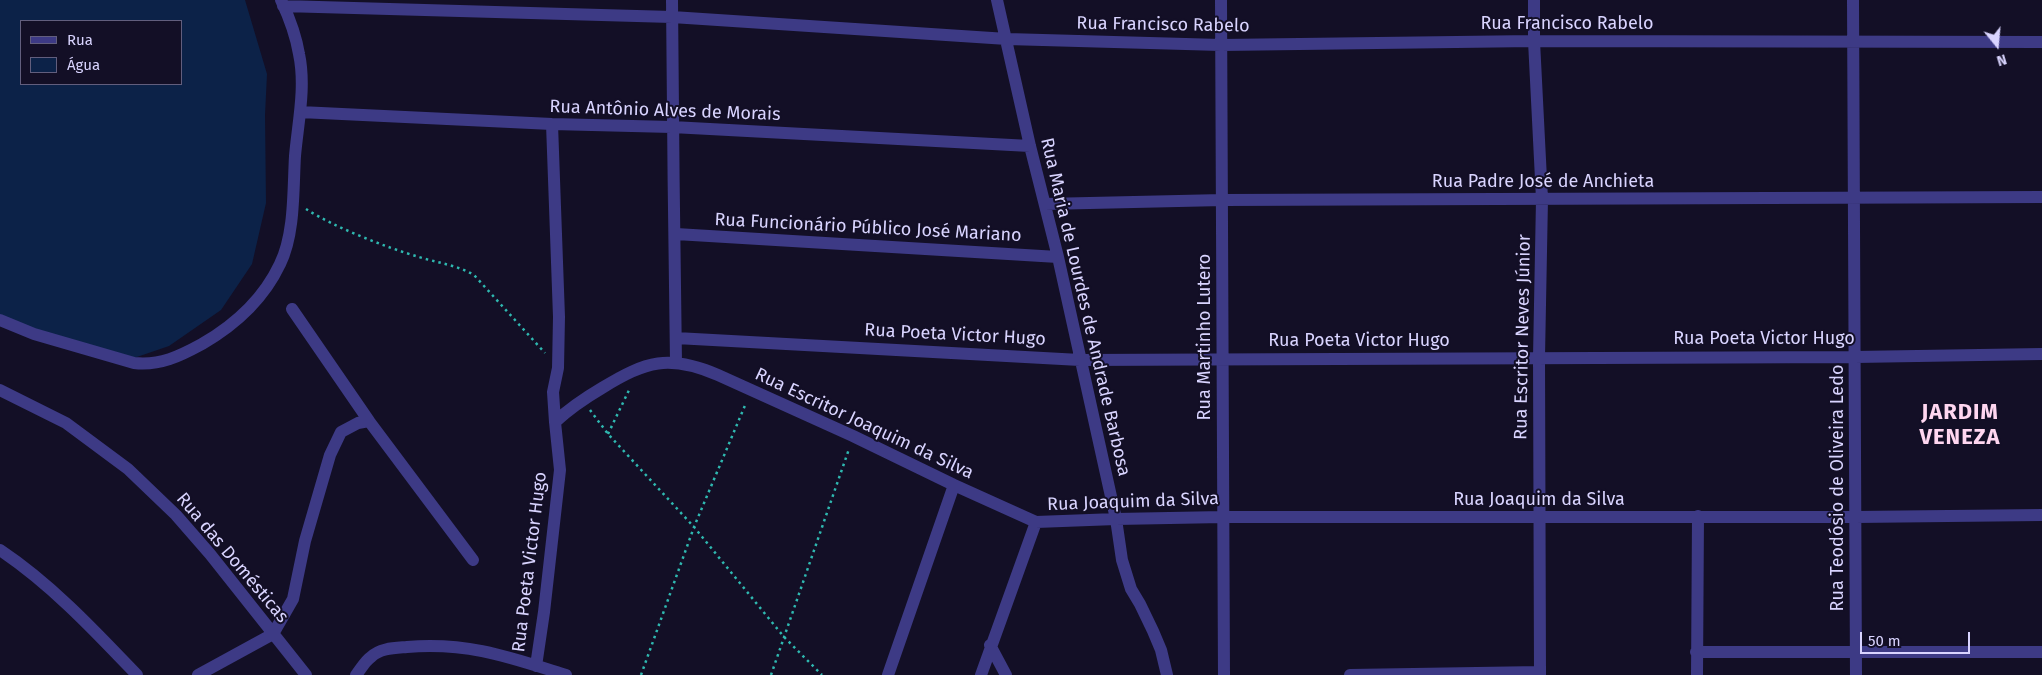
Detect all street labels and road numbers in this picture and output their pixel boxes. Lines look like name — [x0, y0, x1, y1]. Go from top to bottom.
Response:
street label: Rua Francisco Rabelo — [1076, 13, 1250, 37]
street label: Rua Francisco Rabelo — [1480, 13, 1654, 35]
street label: Rua Antônio Alves de Morais — [549, 96, 781, 126]
street label: Rua Maria de Lourdes de Andrade Barbosa — [1035, 136, 1135, 478]
street label: Rua Padre José de Anchieta — [1432, 171, 1654, 193]
street label: Rua Funcionário Público José Mariano — [714, 209, 1022, 247]
street label: Rua Escritor Neves Júnior — [1510, 234, 1536, 440]
street label: Rua Martinho Lutero — [1194, 254, 1216, 420]
street label: Rua Poeta Victor Hugo — [864, 319, 1046, 351]
street label: Rua Poeta Victor Hugo — [1673, 328, 1855, 350]
street label: Rua Poeta Victor Hugo — [1268, 330, 1450, 352]
street label: Rua Escritor Joaquim da Silva — [751, 364, 977, 484]
street label: Rua Teodósio de Oliveira Ledo — [1827, 365, 1849, 611]
street label: Rua Poeta Victor Hugo — [508, 471, 552, 653]
street label: Rua Joaquim da Silva — [1047, 488, 1219, 516]
street label: Rua das Domésticas — [171, 489, 293, 627]
street label: Rua Joaquim da Silva — [1453, 489, 1625, 511]

